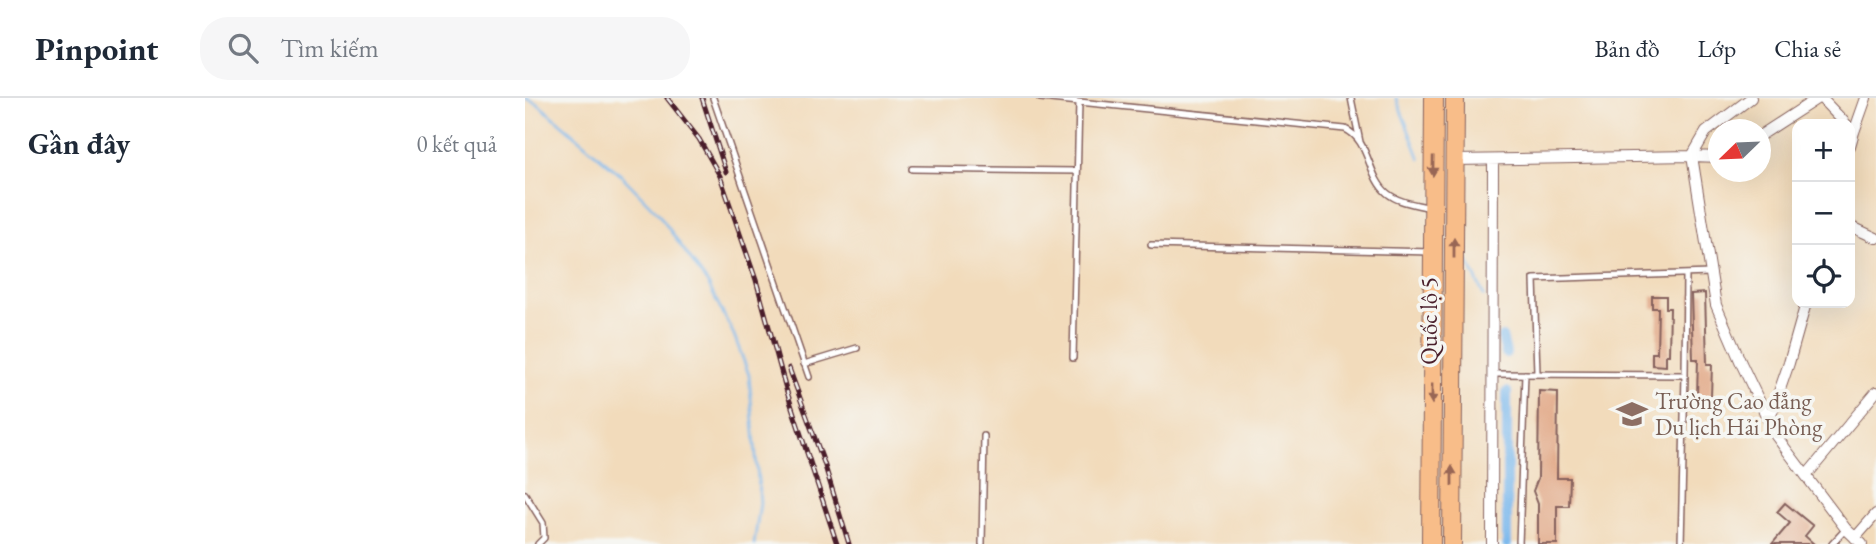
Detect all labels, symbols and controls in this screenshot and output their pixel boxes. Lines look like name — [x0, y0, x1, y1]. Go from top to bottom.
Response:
search box — [200, 17, 690, 80]
text: Pinpoint — [35, 27, 158, 70]
icon: search — [224, 29, 262, 67]
text: Tìm kiếm — [280, 31, 379, 65]
text: Bản đồ — [1594, 33, 1660, 64]
text: Lớp — [1698, 33, 1736, 64]
text: Chia sẻ — [1774, 33, 1841, 64]
north arrow — [1708, 119, 1771, 182]
map controls — [1792, 119, 1855, 308]
button: + — [1792, 119, 1855, 182]
text: Gần đây — [28, 124, 130, 163]
text: 0 kết quả — [416, 129, 497, 159]
one-way arrow — [1427, 155, 1439, 177]
button: − — [1792, 182, 1855, 245]
one-way arrow — [1448, 237, 1460, 259]
button: locate — [1792, 245, 1855, 308]
street label: Quốc lộ 5 — [1414, 277, 1444, 365]
one-way arrow — [1426, 383, 1438, 405]
place label: Trường Cao đẳng Du lịch Hải Phòng — [1655, 386, 1823, 442]
school or university icon: Trường Cao đẳng Du lịch Hải Phòng — [1615, 397, 1649, 431]
one-way arrow — [1447, 465, 1458, 487]

